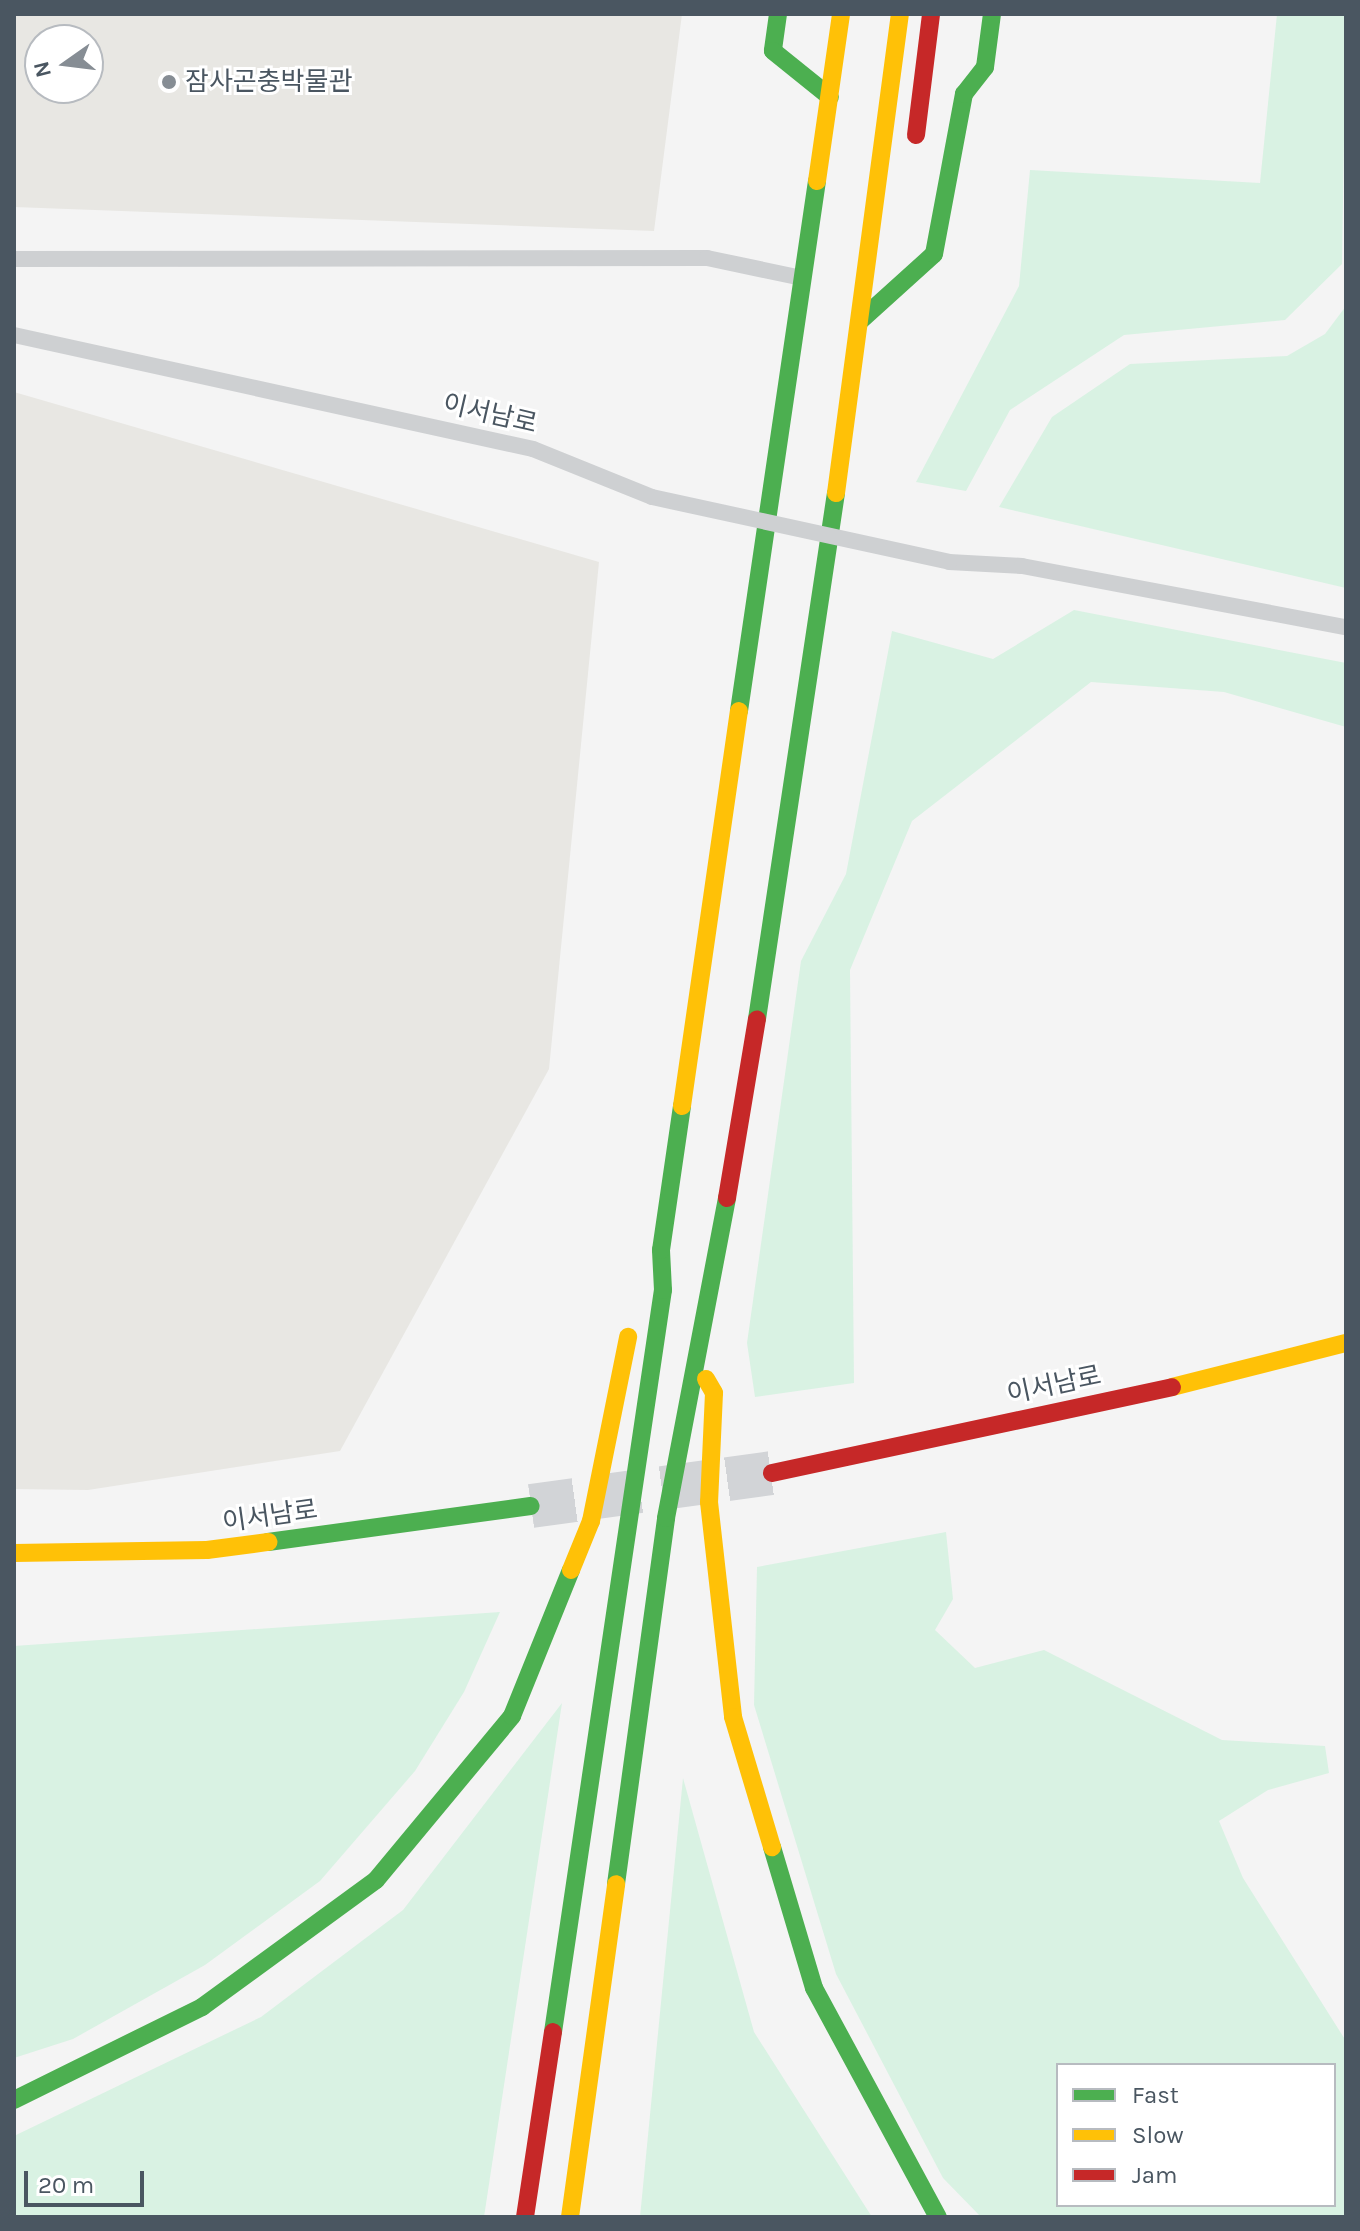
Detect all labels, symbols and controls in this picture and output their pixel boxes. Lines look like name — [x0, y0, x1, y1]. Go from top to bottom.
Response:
north arrow — [24, 24, 104, 104]
text: N — [28, 59, 57, 80]
place label: 잠사곤충박물관 — [185, 66, 352, 98]
marker: 잠사곤충박물관 — [160, 73, 178, 91]
street label: 이서남로 — [440, 388, 540, 440]
street label: 이서남로 — [1004, 1360, 1104, 1410]
street label: 이서남로 — [220, 1494, 320, 1538]
legend — [1056, 2063, 1336, 2207]
text: Fast — [1132, 2081, 1179, 2109]
text: Slow — [1132, 2121, 1184, 2149]
scale bar — [28, 2155, 148, 2205]
text: Jam — [1132, 2161, 1177, 2189]
text: 20 m — [38, 2171, 94, 2199]

